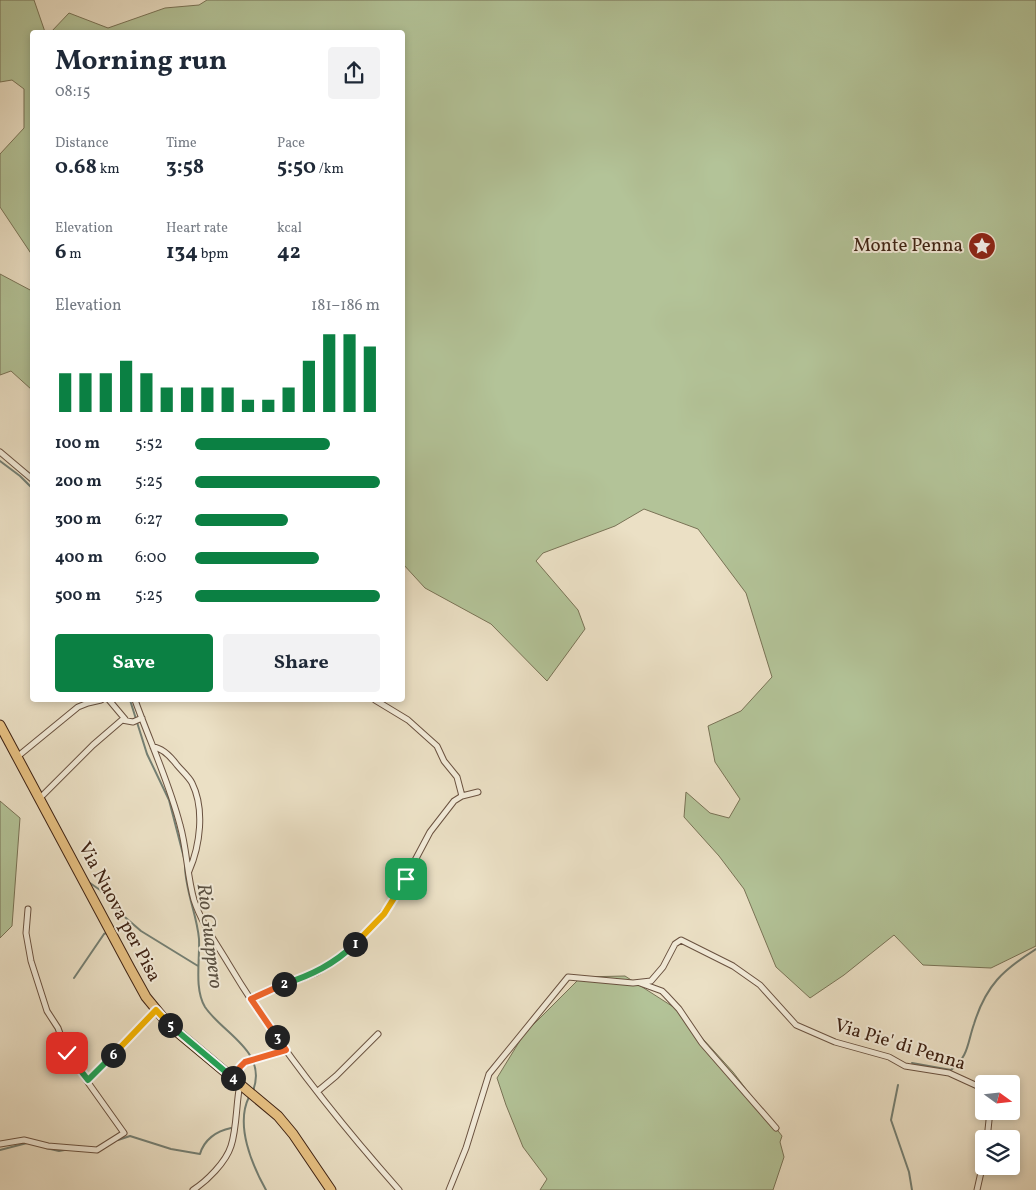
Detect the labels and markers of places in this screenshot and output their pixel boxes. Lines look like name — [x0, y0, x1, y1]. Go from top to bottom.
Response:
place icon: Monte Penna — [967, 231, 997, 261]
place label: Monte Penna — [853, 233, 963, 259]
pin — [385, 858, 427, 900]
pin: 1 — [342, 932, 368, 956]
pin: 2 — [272, 972, 296, 996]
pin: 5 — [158, 1012, 182, 1038]
pin: 3 — [264, 1024, 290, 1050]
pin — [46, 1032, 88, 1074]
pin: 6 — [100, 1042, 126, 1068]
pin: 4 — [220, 1066, 246, 1090]

